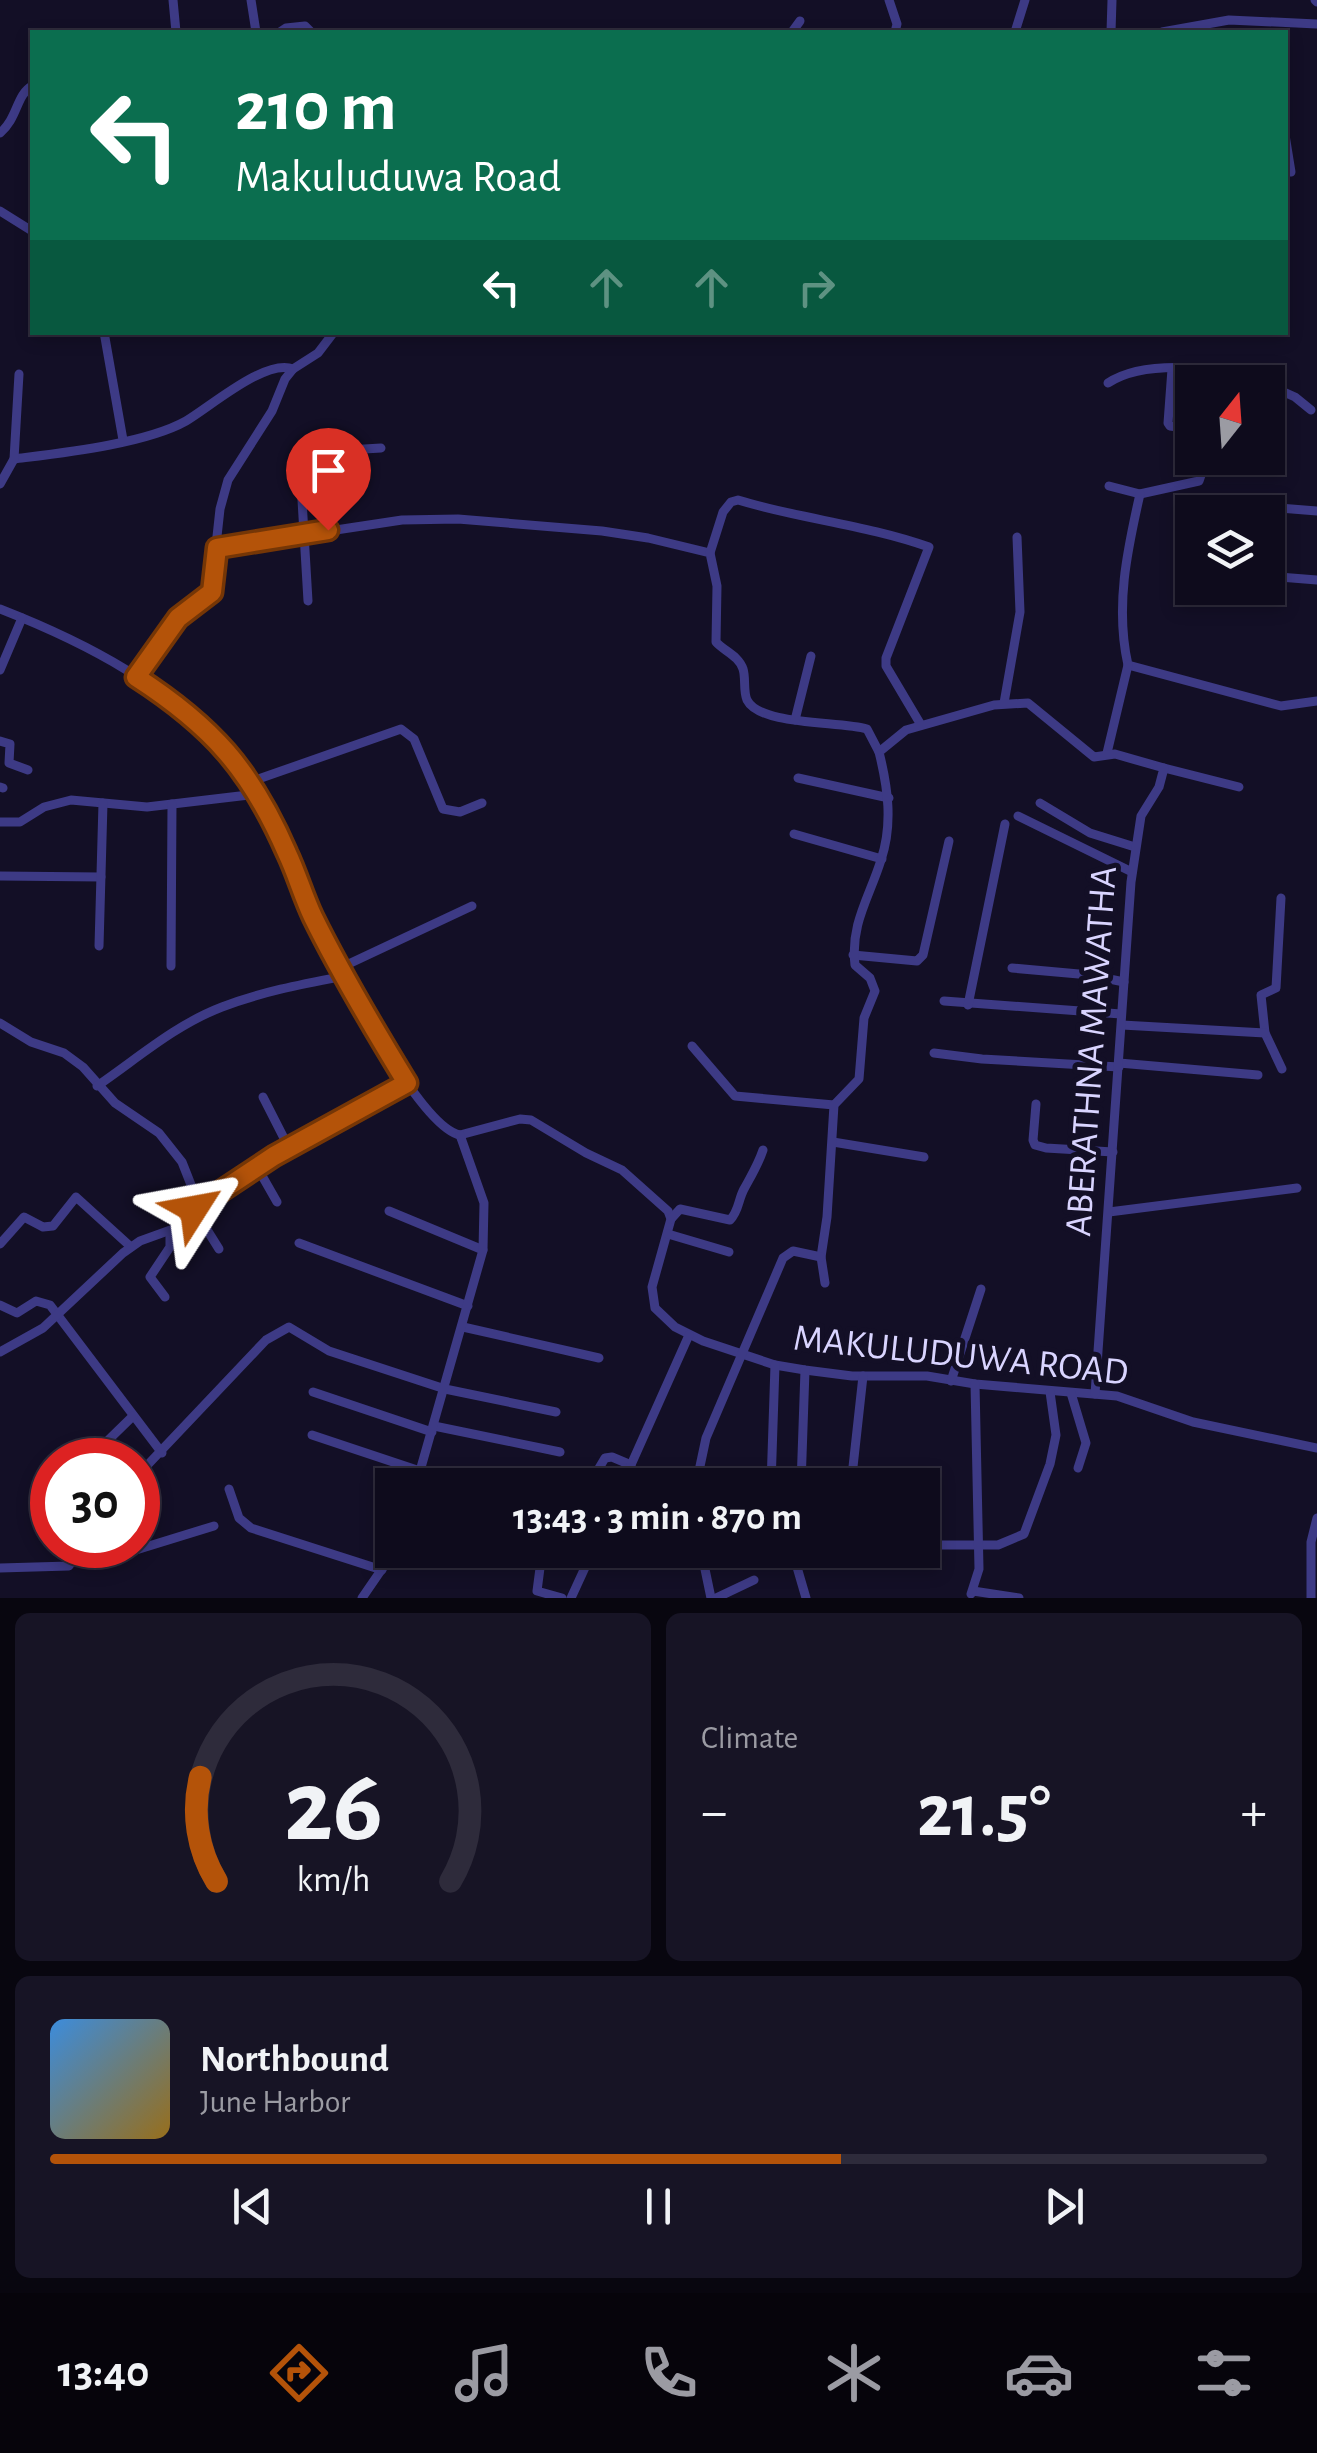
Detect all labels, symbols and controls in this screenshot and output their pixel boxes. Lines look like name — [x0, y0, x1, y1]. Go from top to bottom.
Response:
icon: left — [70, 70, 200, 200]
text: 210 m — [235, 73, 397, 143]
text: Makuluduwa Road — [235, 155, 561, 200]
icon: left — [474, 260, 529, 315]
icon: ahead — [579, 260, 634, 315]
icon: ahead — [684, 260, 739, 315]
icon: right — [789, 260, 844, 315]
north arrow — [1175, 365, 1285, 475]
map controls — [1175, 365, 1285, 605]
pin — [286, 428, 371, 531]
icon: arrive — [301, 443, 356, 498]
button: layers — [1175, 495, 1285, 605]
street label: ABERATHNA MAWATHA — [1060, 865, 1124, 1238]
position arrow — [142, 1157, 246, 1261]
street label: MAKULUDUWA ROAD — [791, 1319, 1130, 1392]
speed limit sign: 30 — [30, 1438, 160, 1568]
text: 13:43 · 3 min · 870 m — [513, 1499, 802, 1537]
text: Climate — [701, 1722, 798, 1754]
text: 26 — [283, 1756, 383, 1860]
text: 21.5° — [917, 1775, 1051, 1850]
text: − — [701, 1785, 727, 1840]
text: + — [1241, 1785, 1267, 1840]
text: km/h — [296, 1862, 370, 1898]
text: Northbound — [200, 2041, 389, 2079]
text: June Harbor — [200, 2086, 350, 2118]
icon: previous — [225, 2179, 280, 2234]
icon: pause — [631, 2179, 686, 2234]
icon: next — [1037, 2179, 1092, 2234]
icon: directions — [264, 2338, 334, 2408]
icon: music — [449, 2338, 519, 2408]
icon: phone — [634, 2338, 704, 2408]
icon: climate — [819, 2338, 889, 2408]
icon: car — [1004, 2338, 1074, 2408]
icon: filters — [1189, 2338, 1259, 2408]
text: 13:40 — [58, 2350, 149, 2395]

